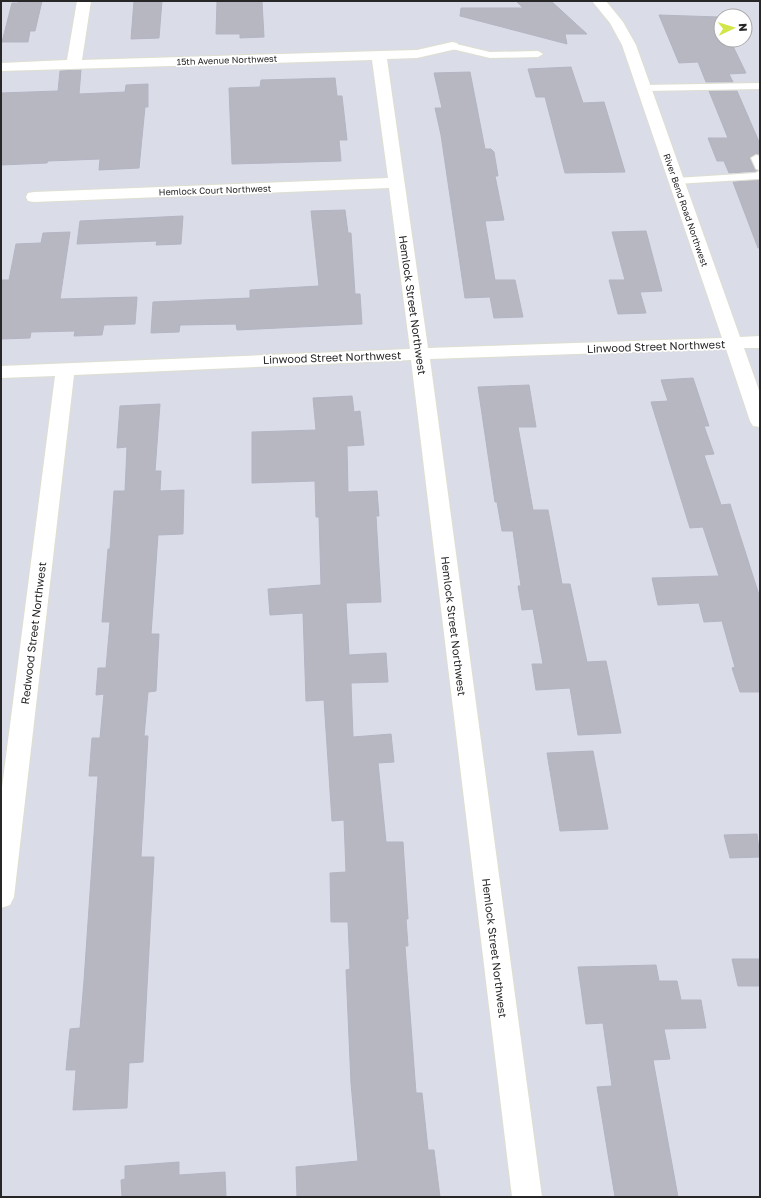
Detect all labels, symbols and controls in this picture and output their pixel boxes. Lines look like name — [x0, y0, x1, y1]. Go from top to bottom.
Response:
north arrow — [713, 8, 753, 48]
text: N — [737, 23, 750, 32]
street label: 15th Avenue Northwest — [176, 53, 278, 67]
street label: River Bend Road Northwest — [661, 152, 711, 268]
street label: Hemlock Court Northwest — [158, 183, 272, 197]
street label: Hemlock Street Northwest — [397, 234, 429, 376]
street label: Linwood Street Northwest — [586, 337, 726, 355]
street label: Linwood Street Northwest — [262, 348, 402, 366]
street label: Hemlock Street Northwest — [439, 555, 469, 697]
street label: Redwood Street Northwest — [18, 561, 48, 705]
street label: Hemlock Street Northwest — [480, 877, 510, 1019]

